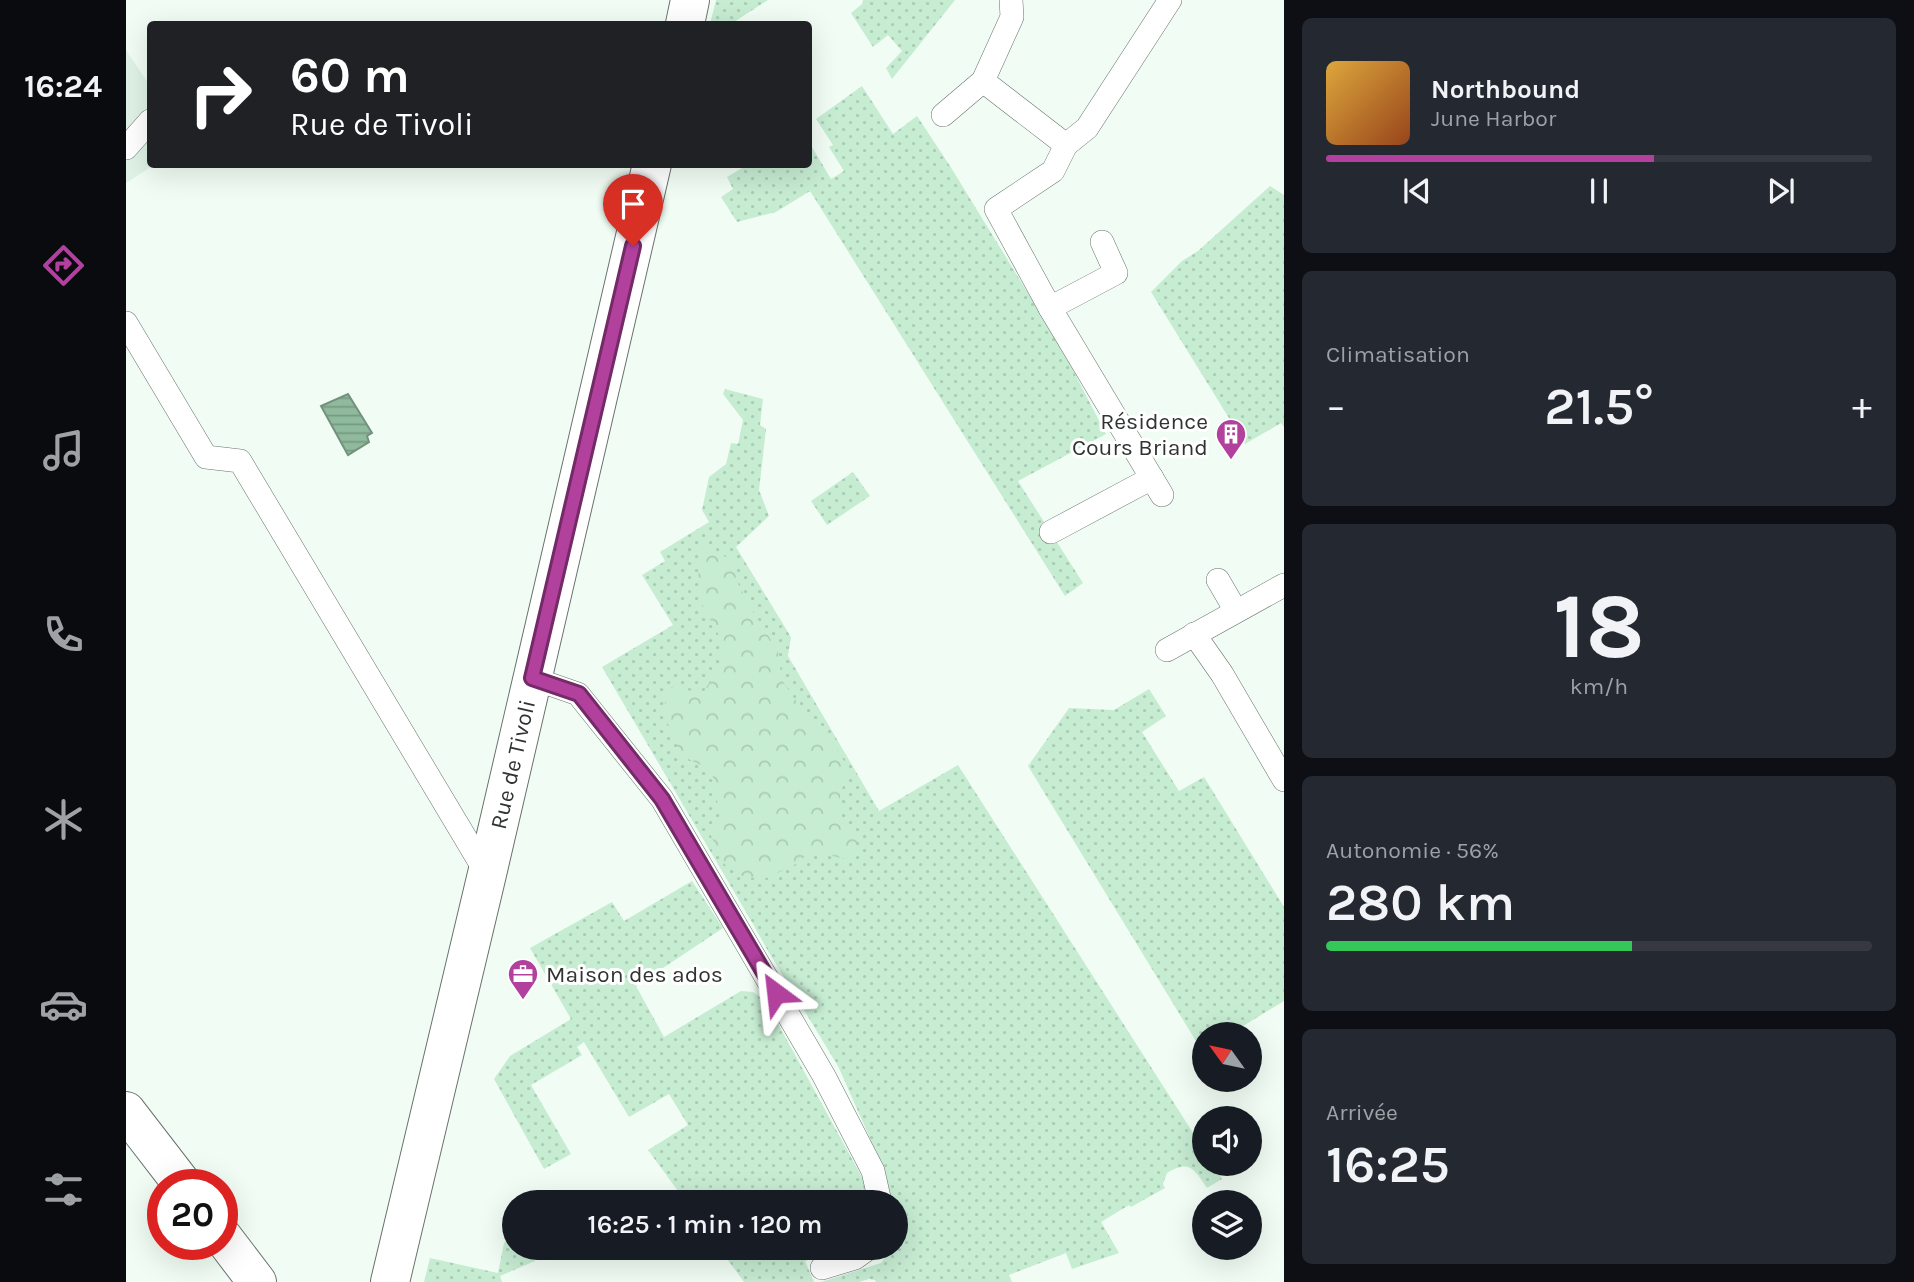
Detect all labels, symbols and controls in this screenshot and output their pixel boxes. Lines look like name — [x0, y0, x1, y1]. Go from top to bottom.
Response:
text: 60 m — [290, 47, 410, 104]
icon: right — [175, 49, 266, 140]
text: 16:24 — [24, 68, 102, 105]
text: Northbound — [1431, 74, 1580, 105]
text: June Harbor — [1431, 105, 1556, 132]
text: Rue de Tivoli — [290, 106, 474, 143]
icon: previous — [1398, 172, 1436, 210]
icon: pause — [1580, 172, 1618, 210]
icon: next — [1762, 172, 1800, 210]
pin — [603, 174, 663, 246]
icon: arrive — [614, 185, 652, 223]
icon: directions — [39, 241, 88, 290]
text: Climatisation — [1326, 341, 1470, 368]
text: 21.5° — [1544, 376, 1654, 437]
text: − — [1326, 384, 1346, 429]
text: + — [1852, 384, 1872, 429]
place label: Résidence Cours Briand — [1072, 408, 1208, 461]
building icon: Résidence Cours Briand — [1214, 417, 1248, 461]
icon: music — [39, 426, 88, 475]
text: 18 — [1553, 574, 1645, 680]
icon: phone — [39, 610, 88, 659]
text: km/h — [1570, 673, 1628, 700]
street label: Rue de Tivoli — [485, 697, 541, 832]
icon: climate — [39, 795, 88, 844]
text: Autonomie · 56% — [1326, 837, 1499, 864]
text: 280 km — [1326, 872, 1515, 933]
position arrow — [739, 956, 813, 1030]
office icon: Maison des ados — [506, 957, 540, 1001]
place label: Maison des ados — [546, 961, 723, 988]
icon: car — [39, 980, 88, 1029]
north arrow — [1192, 1022, 1262, 1092]
map controls — [1192, 1022, 1262, 1260]
text: Arrivée — [1326, 1099, 1398, 1126]
button: sound — [1192, 1106, 1262, 1176]
text: 16:25 — [1326, 1134, 1450, 1195]
icon: filters — [39, 1165, 88, 1214]
speed limit sign: 20 — [147, 1169, 238, 1260]
button: layers — [1192, 1190, 1262, 1260]
text: 16:25 · 1 min · 120 m — [588, 1209, 822, 1240]

